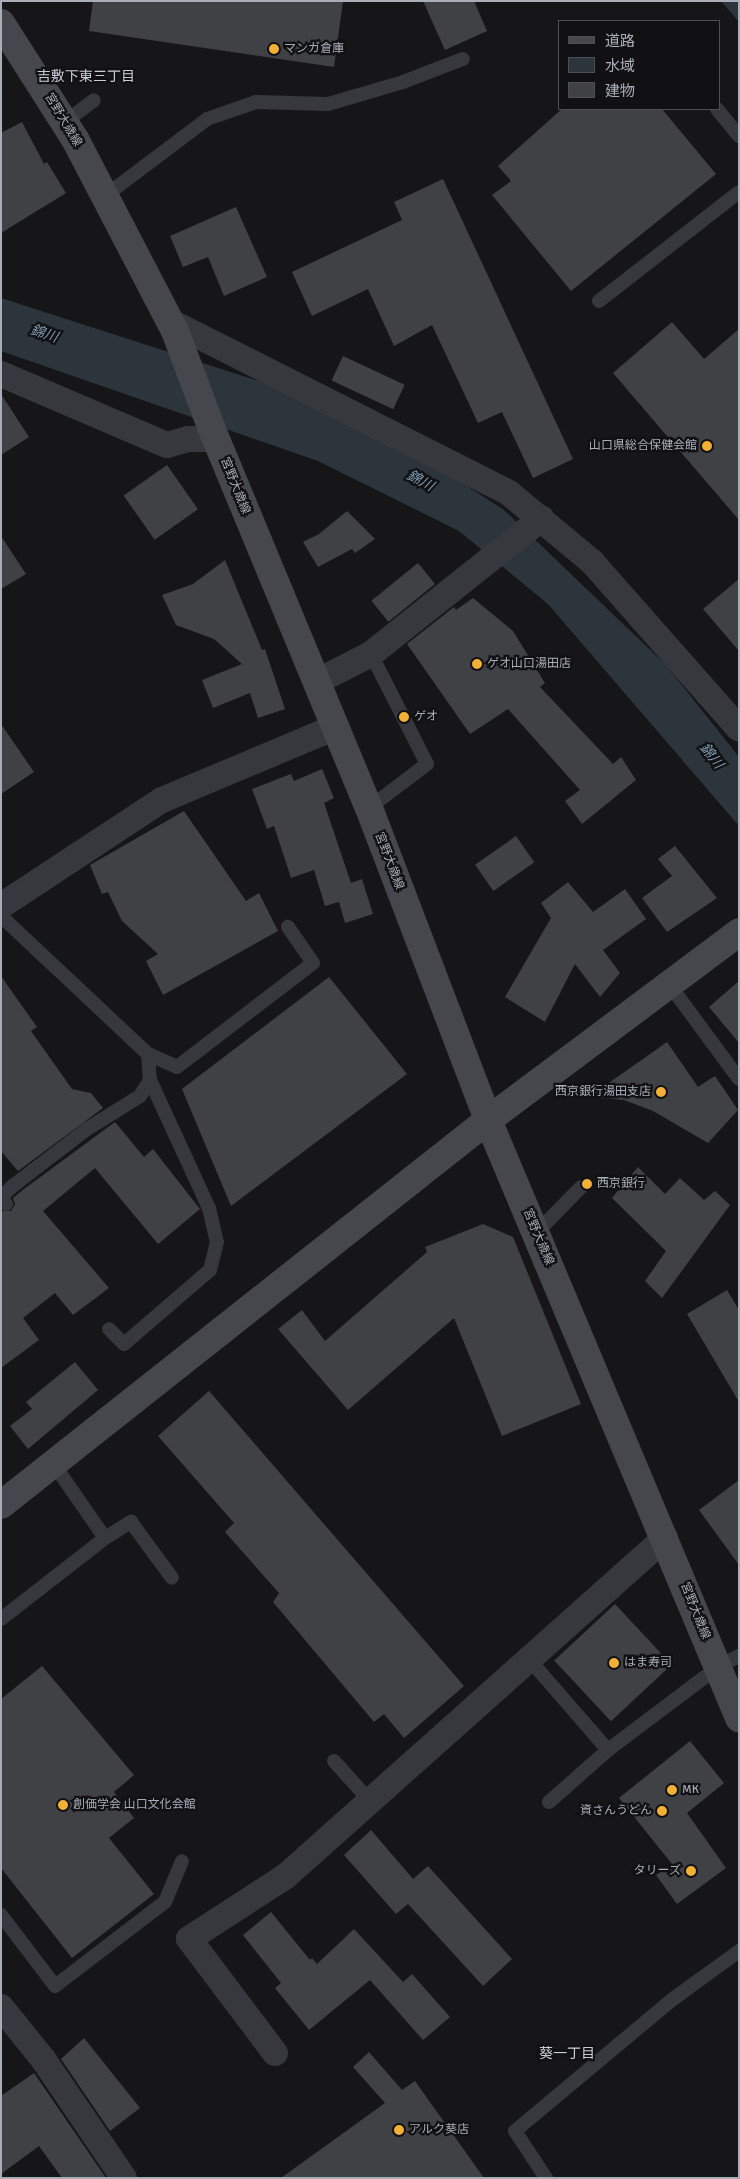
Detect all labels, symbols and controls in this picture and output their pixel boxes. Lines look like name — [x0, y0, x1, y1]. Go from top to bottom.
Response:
legend — [558, 20, 720, 110]
text: 道路 — [605, 32, 635, 50]
place label: マンガ倉庫 — [284, 42, 344, 56]
marker: マンガ倉庫 — [268, 43, 280, 55]
text: 水域 — [605, 57, 635, 75]
district label: 吉敷下東三丁目 — [37, 69, 135, 85]
text: 建物 — [605, 82, 635, 100]
street label: 宮野大歳線 — [41, 91, 85, 149]
water label: 錦川 — [28, 322, 60, 346]
place label: 山口県総合保健会館 — [589, 439, 697, 453]
marker: 山口県総合保健会館 — [701, 440, 713, 452]
street label: 宮野大歳線 — [217, 455, 253, 517]
water label: 錦川 — [404, 467, 436, 495]
place label: ゲオ山口湯田店 — [487, 657, 571, 671]
marker: ゲオ山口湯田店 — [471, 658, 483, 670]
place label: ゲオ — [414, 710, 438, 724]
marker: ゲオ — [398, 711, 410, 723]
water label: 錦川 — [696, 740, 726, 772]
street label: 宮野大歳線 — [372, 830, 406, 892]
place label: 西京銀行湯田支店 — [555, 1085, 651, 1099]
marker: 西京銀行湯田支店 — [655, 1086, 667, 1098]
place label: 西京銀行 — [597, 1177, 645, 1191]
marker: 西京銀行 — [581, 1178, 593, 1190]
street label: 宮野大歳線 — [520, 1207, 556, 1267]
street label: 宮野大歳線 — [677, 1580, 713, 1642]
place label: はま寿司 — [624, 1656, 672, 1670]
marker: はま寿司 — [608, 1657, 620, 1669]
place label: MK — [682, 1783, 699, 1797]
marker: MK — [666, 1784, 678, 1796]
place label: 創価学会 山口文化会館 — [73, 1798, 196, 1812]
marker: 創価学会 山口文化会館 — [57, 1799, 69, 1811]
place label: 資さんうどん — [580, 1804, 652, 1818]
marker: 資さんうどん — [656, 1805, 668, 1817]
place label: タリーズ — [633, 1864, 681, 1878]
marker: タリーズ — [685, 1865, 697, 1877]
district label: 葵一丁目 — [539, 2046, 595, 2062]
place label: アルク葵店 — [409, 2123, 469, 2137]
marker: アルク葵店 — [393, 2124, 405, 2136]

